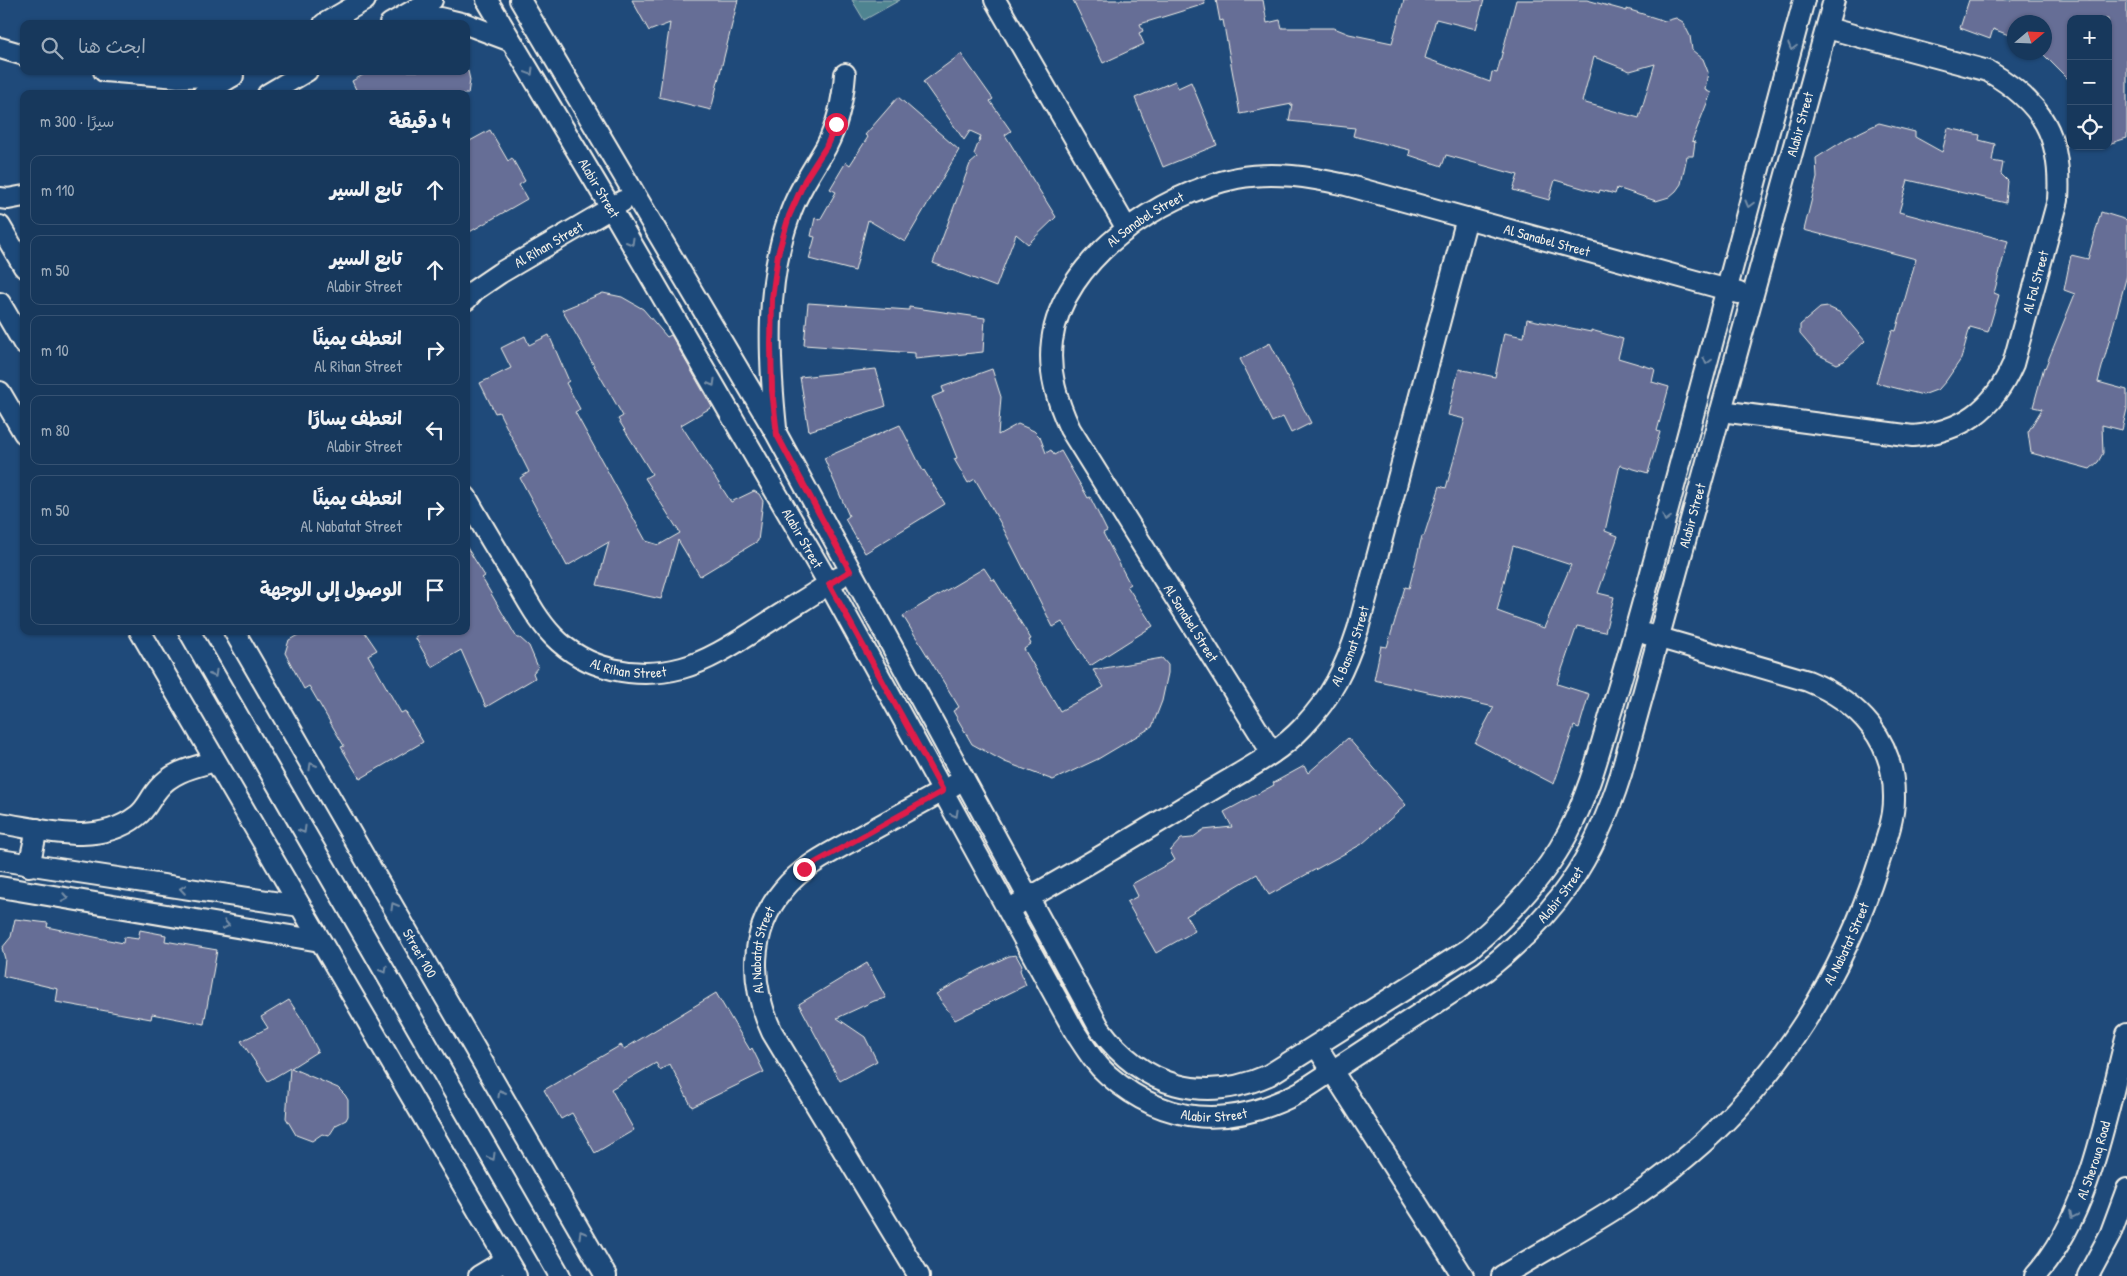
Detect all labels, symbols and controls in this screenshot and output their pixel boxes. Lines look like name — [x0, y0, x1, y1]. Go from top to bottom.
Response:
north arrow — [2007, 15, 2052, 60]
map controls — [2067, 15, 2112, 150]
button: + — [2067, 15, 2112, 60]
search box — [20, 20, 470, 75]
text: ابحث هنا — [78, 33, 146, 59]
icon: search — [38, 34, 66, 62]
one-way arrow — [1787, 43, 1797, 51]
button: − — [2067, 60, 2112, 105]
one-way arrow — [524, 66, 534, 75]
street label: Alabir Street — [1781, 89, 1817, 158]
button: locate — [2067, 105, 2112, 150]
text: 4 دقيقة — [389, 106, 450, 135]
text: سيرًا · 300 m — [40, 110, 115, 132]
route start — [825, 113, 848, 136]
street label: Alabir Street — [574, 155, 625, 221]
text: تابع السير — [330, 176, 402, 202]
icon: ahead — [421, 176, 449, 204]
text: 110 m — [41, 179, 74, 201]
street label: Al Sanabel Street — [1102, 187, 1187, 251]
one-way arrow — [1745, 199, 1755, 208]
street label: Al Rihan Street — [510, 216, 586, 272]
street label: Al Sanabel Street — [1502, 219, 1593, 261]
one-way arrow — [624, 236, 634, 245]
text: تابع السير — [330, 245, 402, 271]
street label: Al Fol Street — [2017, 248, 2053, 315]
icon: ahead — [421, 256, 449, 284]
text: 50 m — [41, 259, 70, 281]
text: Alabir Street — [326, 275, 402, 297]
text: انعطف يمينًا — [313, 325, 402, 351]
icon: right — [421, 336, 449, 364]
text: 10 m — [41, 339, 69, 361]
text: Al Rihan Street — [314, 355, 402, 377]
one-way arrow — [1703, 356, 1713, 365]
one-way arrow — [706, 377, 716, 386]
text: انعطف يسارًا — [308, 405, 402, 431]
icon: left — [421, 416, 449, 444]
text: 80 m — [41, 419, 70, 441]
text: Alabir Street — [326, 435, 402, 457]
street label: Alabir Street — [1674, 481, 1710, 550]
text: انعطف يمينًا — [313, 485, 402, 511]
icon: right — [421, 496, 449, 524]
text: 50 m — [41, 499, 70, 521]
street label: Alabir Street — [778, 505, 828, 572]
one-way arrow — [1661, 514, 1672, 523]
text: Al Nabatat Street — [300, 515, 402, 537]
text: الوصول إلى الوجهة — [260, 576, 402, 602]
icon: arrive — [421, 576, 449, 604]
street label: Al Sanabel Street — [1160, 580, 1223, 665]
street label: Al Basnat Street — [1326, 603, 1373, 689]
street label: Al Rihan Street — [588, 653, 668, 682]
one-way arrow — [207, 668, 217, 677]
one-way arrow — [308, 762, 318, 771]
one-way arrow — [949, 808, 959, 817]
one-way arrow — [297, 824, 307, 833]
route end — [793, 858, 816, 881]
street label: Alabir Street — [1533, 863, 1588, 927]
one-way arrow — [178, 884, 186, 895]
one-way arrow — [62, 892, 70, 903]
street label: Al Nabatat Street — [1819, 899, 1873, 988]
street label: Al Nabatat Street — [746, 902, 779, 995]
one-way arrow — [390, 903, 400, 912]
one-way arrow — [221, 920, 230, 930]
street label: Street 100 — [399, 925, 442, 981]
one-way arrow — [378, 965, 388, 974]
one-way arrow — [497, 1089, 507, 1098]
street label: Alabir Street — [1179, 1103, 1249, 1126]
street label: Al Sherouq Road — [2072, 1118, 2114, 1202]
one-way arrow — [485, 1151, 495, 1160]
one-way arrow — [2069, 1210, 2079, 1219]
one-way arrow — [578, 1230, 588, 1239]

